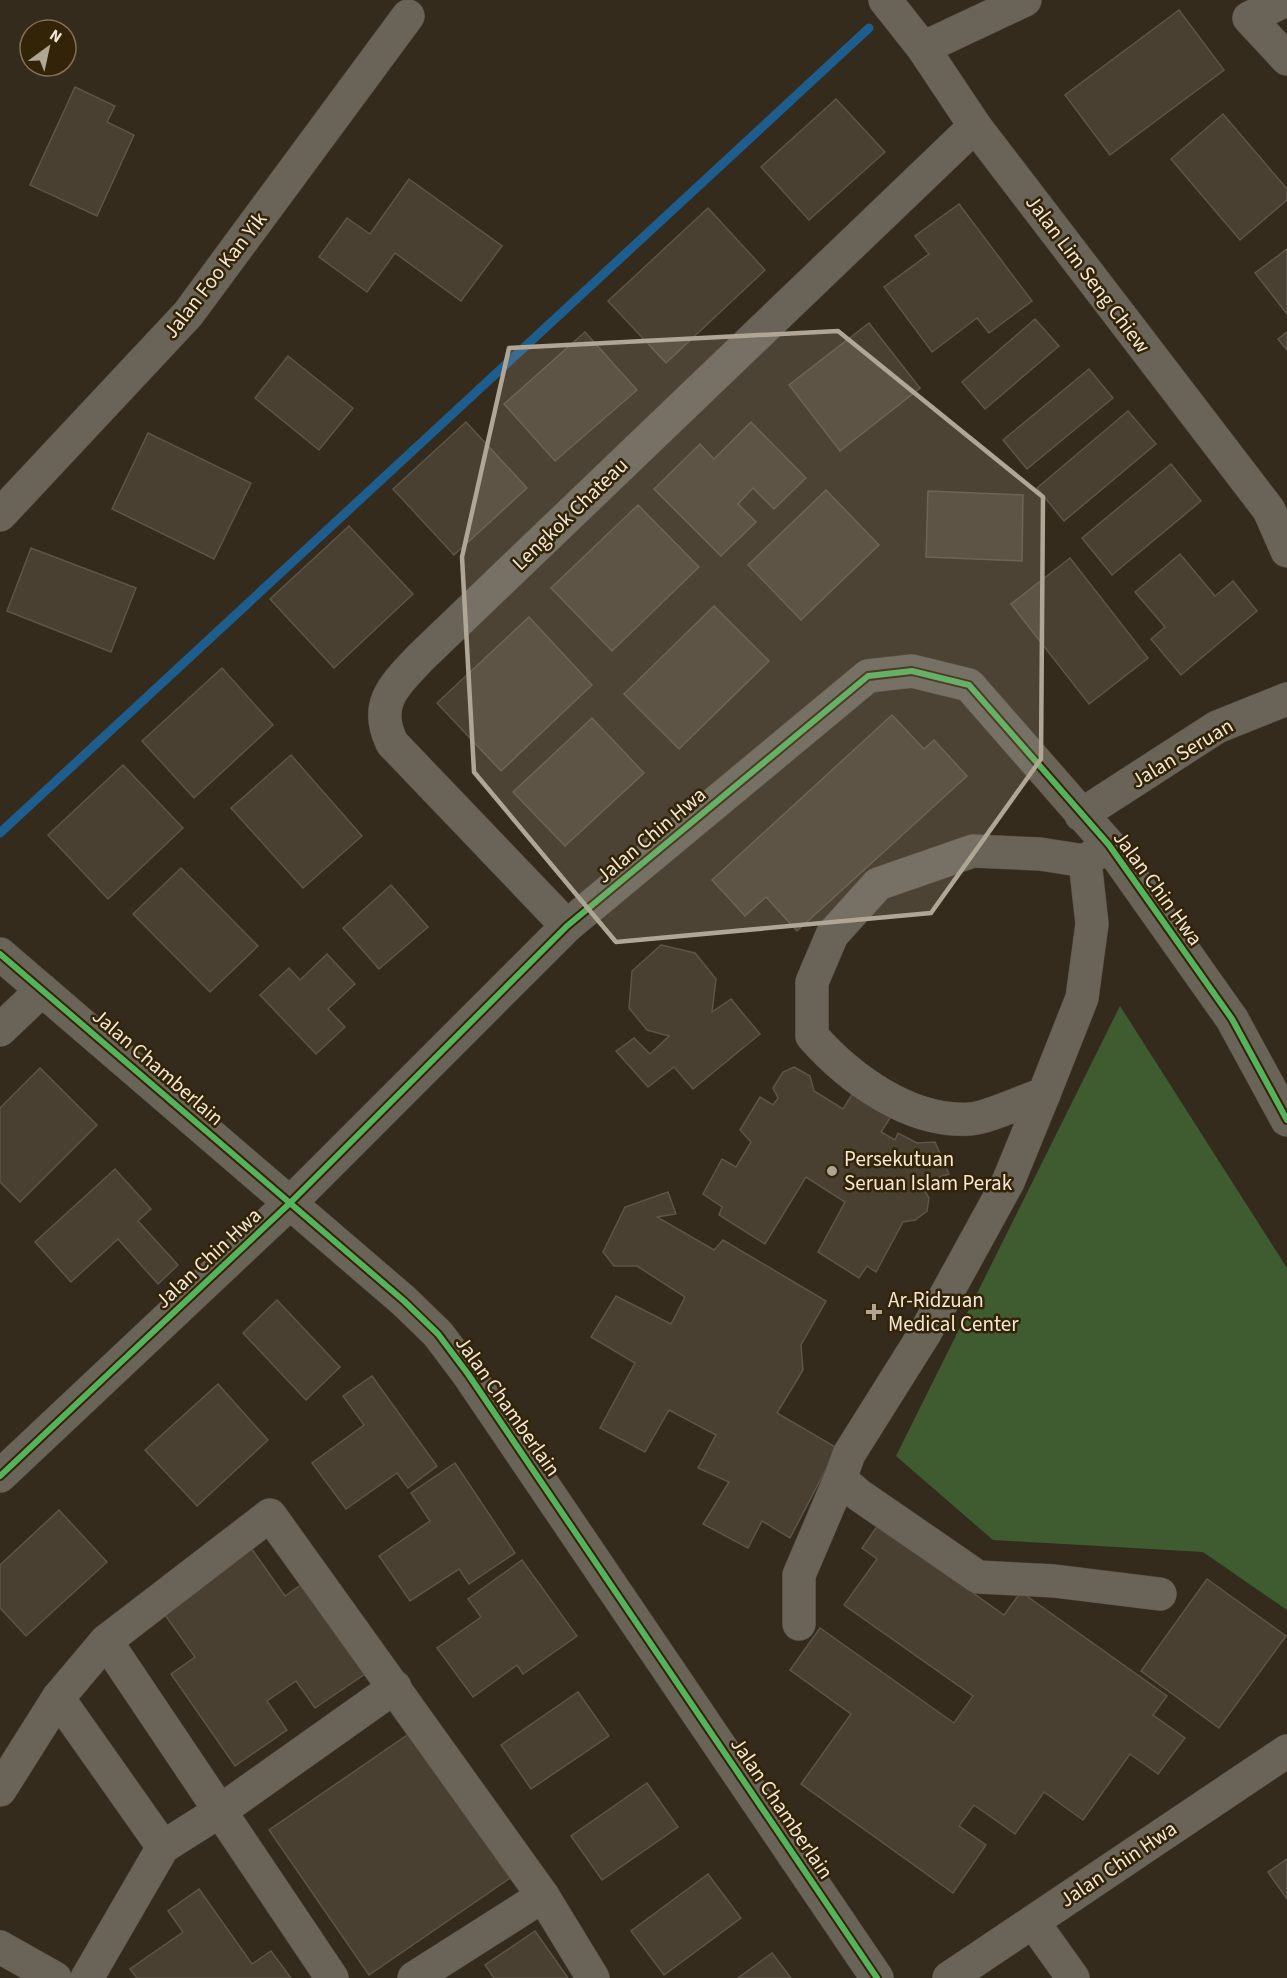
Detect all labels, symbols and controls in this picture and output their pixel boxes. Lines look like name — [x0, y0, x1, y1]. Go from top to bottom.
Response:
north arrow — [18, 18, 78, 78]
text: N — [45, 24, 66, 48]
street label: Jalan Lim Seng Chiew — [1018, 189, 1158, 359]
street label: Jalan Foo Kan Yik — [156, 205, 274, 345]
street label: Lengkok Chateau — [505, 451, 635, 577]
street label: Jalan Seruan — [1125, 711, 1239, 795]
street label: Jalan Chin Hwa — [589, 780, 713, 890]
street label: Jalan Chin Hwa — [1106, 824, 1210, 952]
street label: Jalan Chamberlain — [86, 1001, 230, 1133]
place label: Persekutuan Seruan Islam Perak — [844, 1144, 1013, 1198]
marker: Persekutuan Seruan Islam Perak — [825, 1164, 839, 1178]
street label: Jalan Chin Hwa — [148, 1201, 268, 1315]
place label: Ar-Ridzuan Medical Center — [888, 1285, 1019, 1339]
marker: Ar-Ridzuan Medical Center — [865, 1303, 883, 1321]
street label: Jalan Chamberlain — [448, 1330, 568, 1482]
street label: Jalan Chamberlain — [723, 1731, 841, 1885]
street label: Jalan Chin Hwa — [1053, 1814, 1183, 1914]

